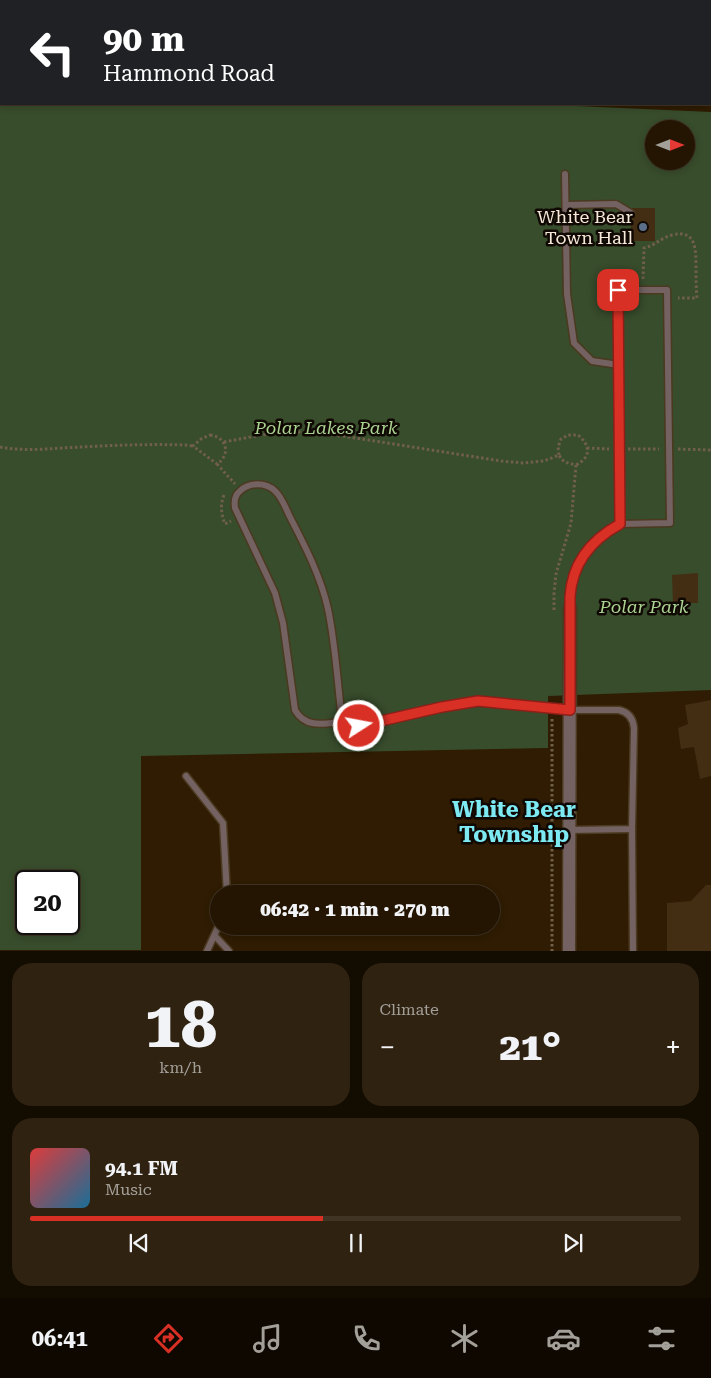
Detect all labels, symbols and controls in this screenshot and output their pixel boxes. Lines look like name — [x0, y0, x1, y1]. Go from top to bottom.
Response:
text: 90 m — [103, 19, 185, 60]
icon: left — [20, 20, 85, 85]
text: Hammond Road — [103, 61, 275, 86]
north arrow — [645, 120, 695, 170]
map controls — [645, 120, 695, 170]
place label: White Bear Town Hall — [537, 206, 633, 248]
marker: White Bear Town Hall — [637, 221, 649, 233]
pin — [597, 269, 639, 311]
icon: arrive — [604, 276, 632, 304]
park label: Polar Lakes Park — [253, 417, 398, 438]
park label: Polar Park — [598, 596, 689, 617]
position arrow — [332, 699, 384, 751]
district label: White Bear Township — [452, 797, 576, 847]
speed limit sign: 20 — [15, 870, 80, 935]
text: 06:42 · 1 min · 270 m — [260, 898, 450, 921]
text: 18 — [144, 987, 217, 1063]
text: Climate — [380, 1000, 439, 1019]
text: 21° — [499, 1025, 561, 1069]
text: − — [380, 1031, 395, 1064]
text: + — [665, 1031, 681, 1064]
text: km/h — [159, 1058, 202, 1077]
text: 94.1 FM — [105, 1157, 178, 1180]
text: Music — [105, 1180, 152, 1199]
icon: previous — [125, 1229, 153, 1257]
icon: pause — [342, 1229, 370, 1257]
icon: next — [559, 1229, 587, 1257]
icon: directions — [151, 1321, 186, 1356]
icon: music — [250, 1321, 285, 1356]
icon: phone — [349, 1321, 384, 1356]
icon: climate — [447, 1321, 482, 1356]
icon: car — [546, 1321, 581, 1356]
icon: filters — [644, 1321, 679, 1356]
text: 06:41 — [32, 1326, 88, 1351]

